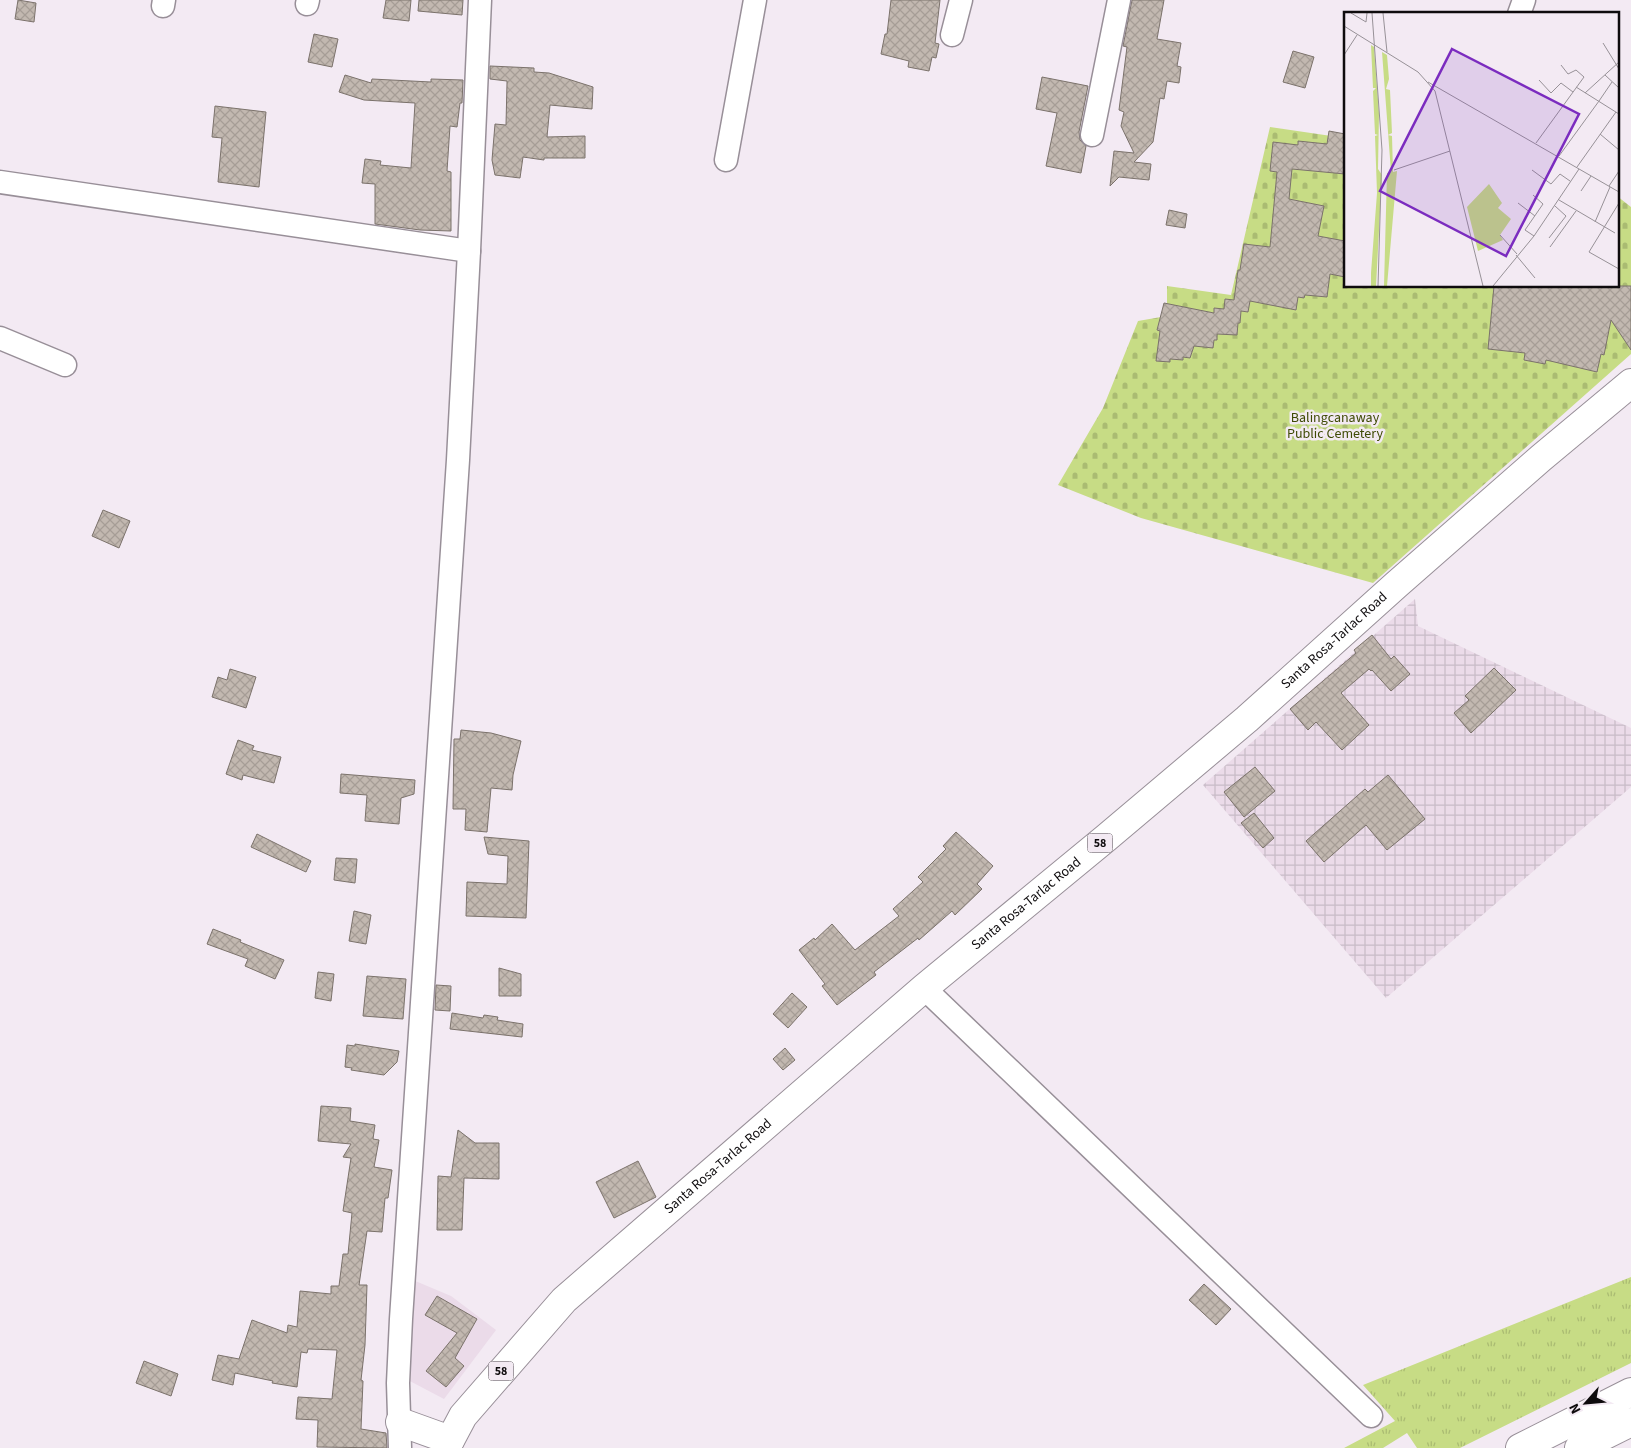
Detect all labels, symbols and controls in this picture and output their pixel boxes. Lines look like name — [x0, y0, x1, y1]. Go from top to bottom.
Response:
inset map — [1344, 12, 1618, 288]
park label: Balingcanaway Public Cemetery — [1287, 408, 1383, 444]
street label: Santa Rosa-Tarlac Road — [1277, 587, 1392, 694]
road number: 58 — [1088, 834, 1112, 852]
street label: Santa Rosa-Tarlac Road — [967, 852, 1085, 955]
street label: Santa Rosa-Tarlac Road — [660, 1114, 776, 1219]
road number: 58 — [488, 1362, 514, 1380]
north arrow — [1561, 1378, 1611, 1428]
text: N — [1564, 1400, 1586, 1417]

